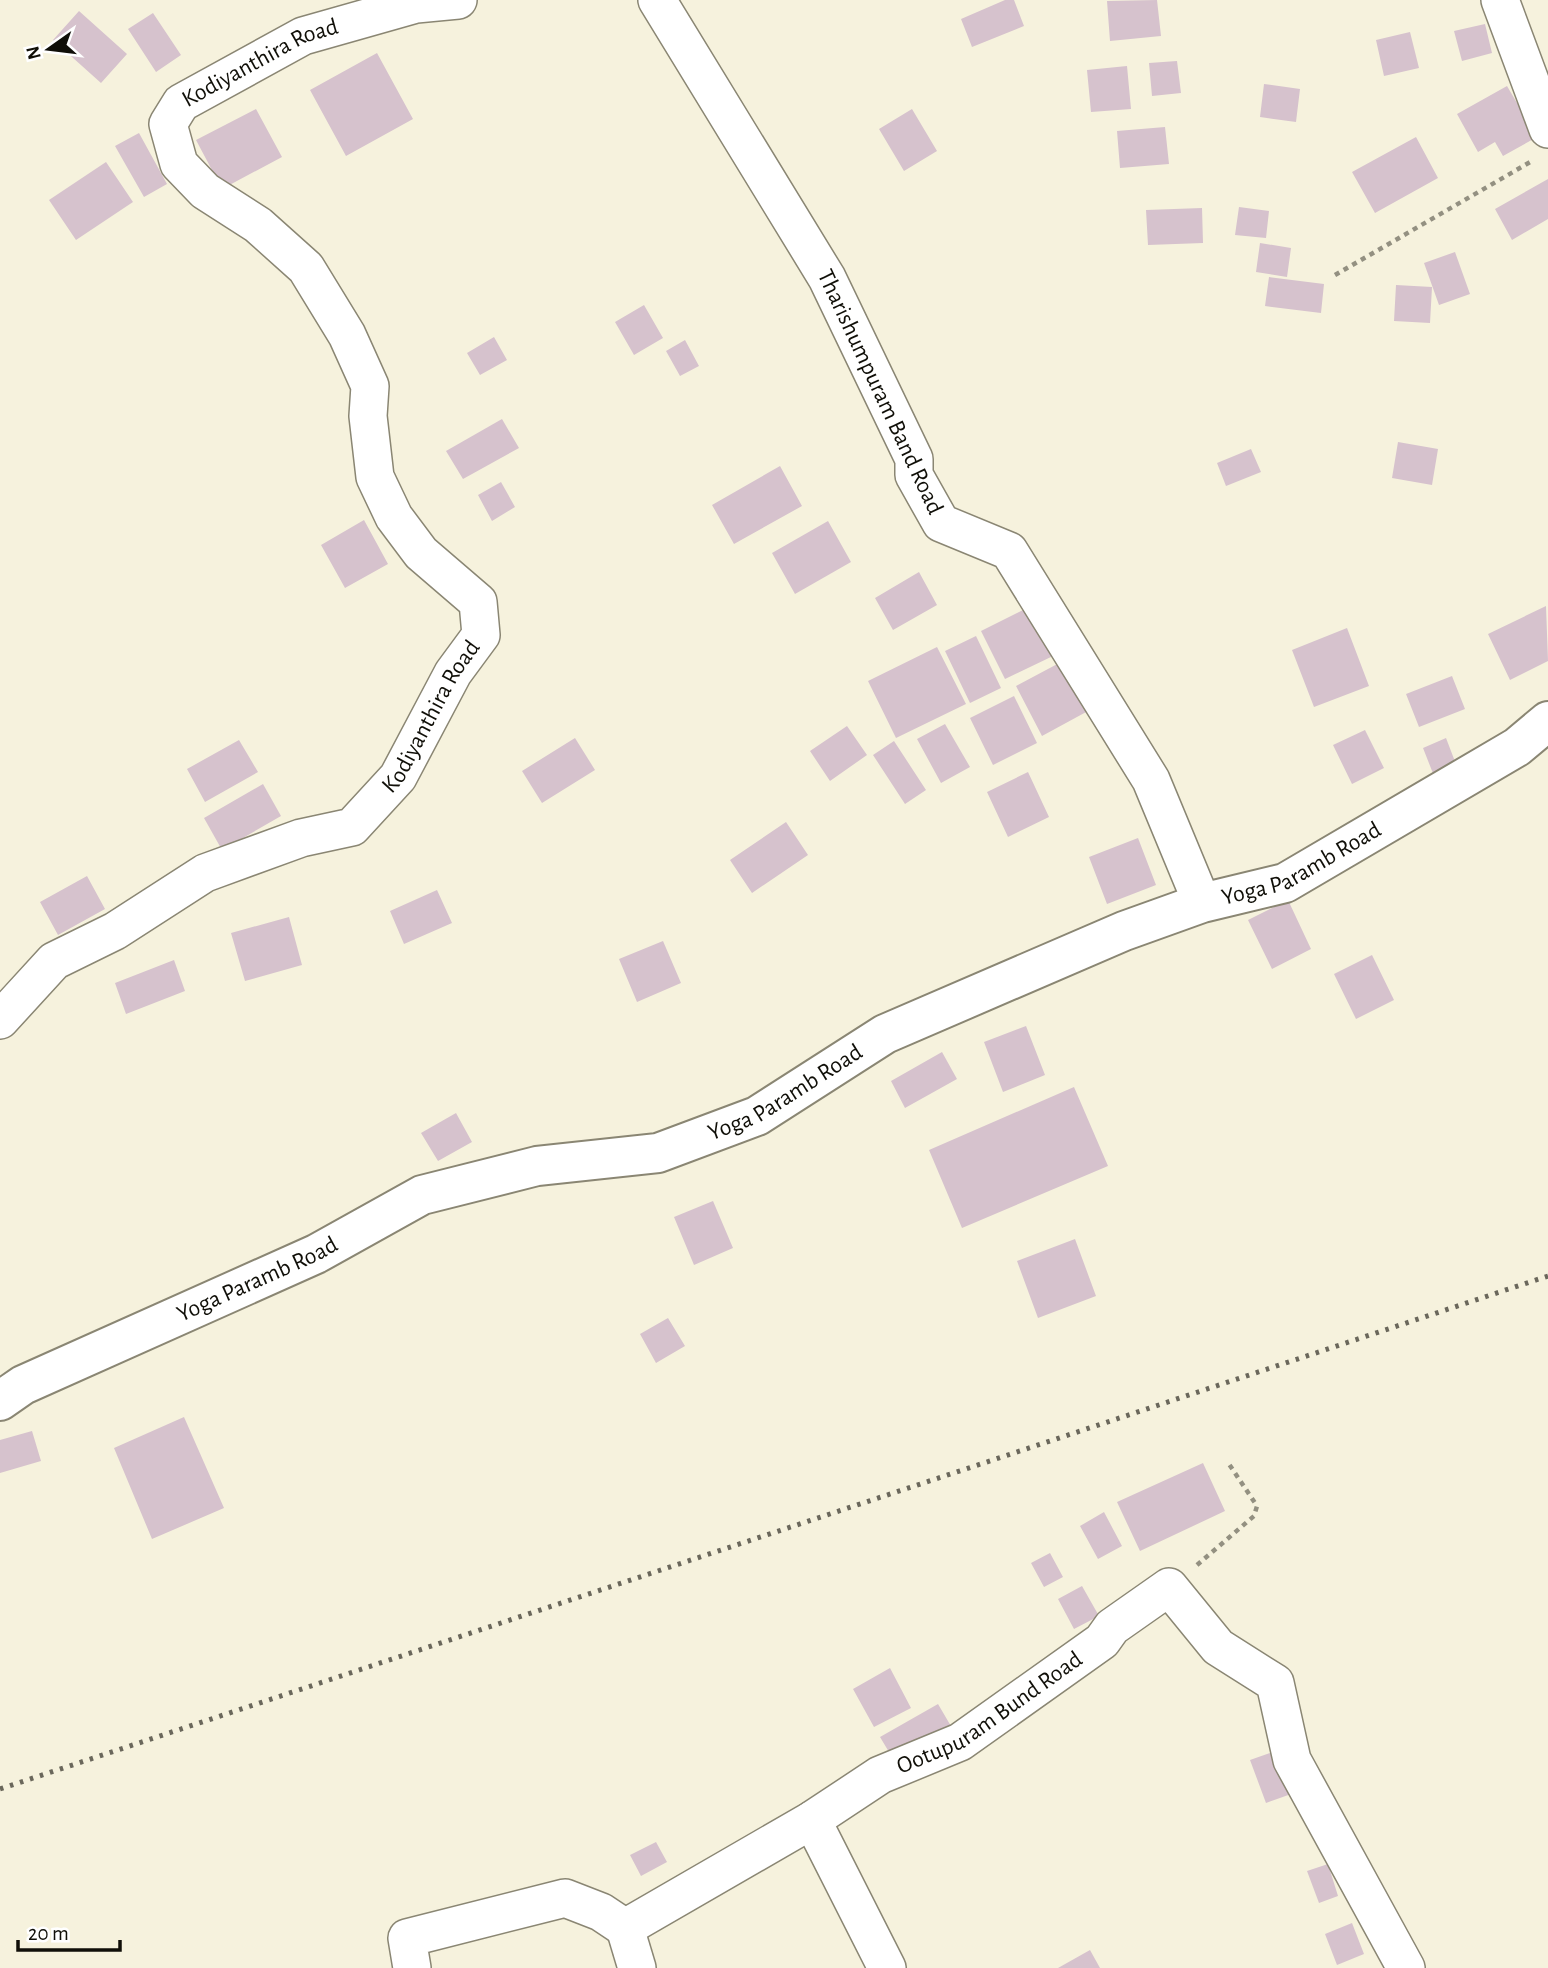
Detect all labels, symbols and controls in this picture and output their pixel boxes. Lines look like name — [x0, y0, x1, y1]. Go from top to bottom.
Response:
north arrow — [14, 14, 84, 84]
street label: Kodiyanthira Road — [178, 15, 341, 112]
text: N — [23, 44, 45, 61]
street label: Tharishumpuram Band Road — [813, 266, 947, 518]
street label: Kodiyanthira Road — [377, 636, 485, 798]
street label: Yoga Paramb Road — [1219, 817, 1385, 910]
street label: Yoga Paramb Road — [705, 1040, 867, 1145]
street label: Yoga Paramb Road — [173, 1232, 342, 1327]
street label: Ootupuram Bund Road — [893, 1647, 1087, 1779]
scale bar — [18, 1909, 119, 1953]
text: 20 m — [28, 1923, 69, 1944]

